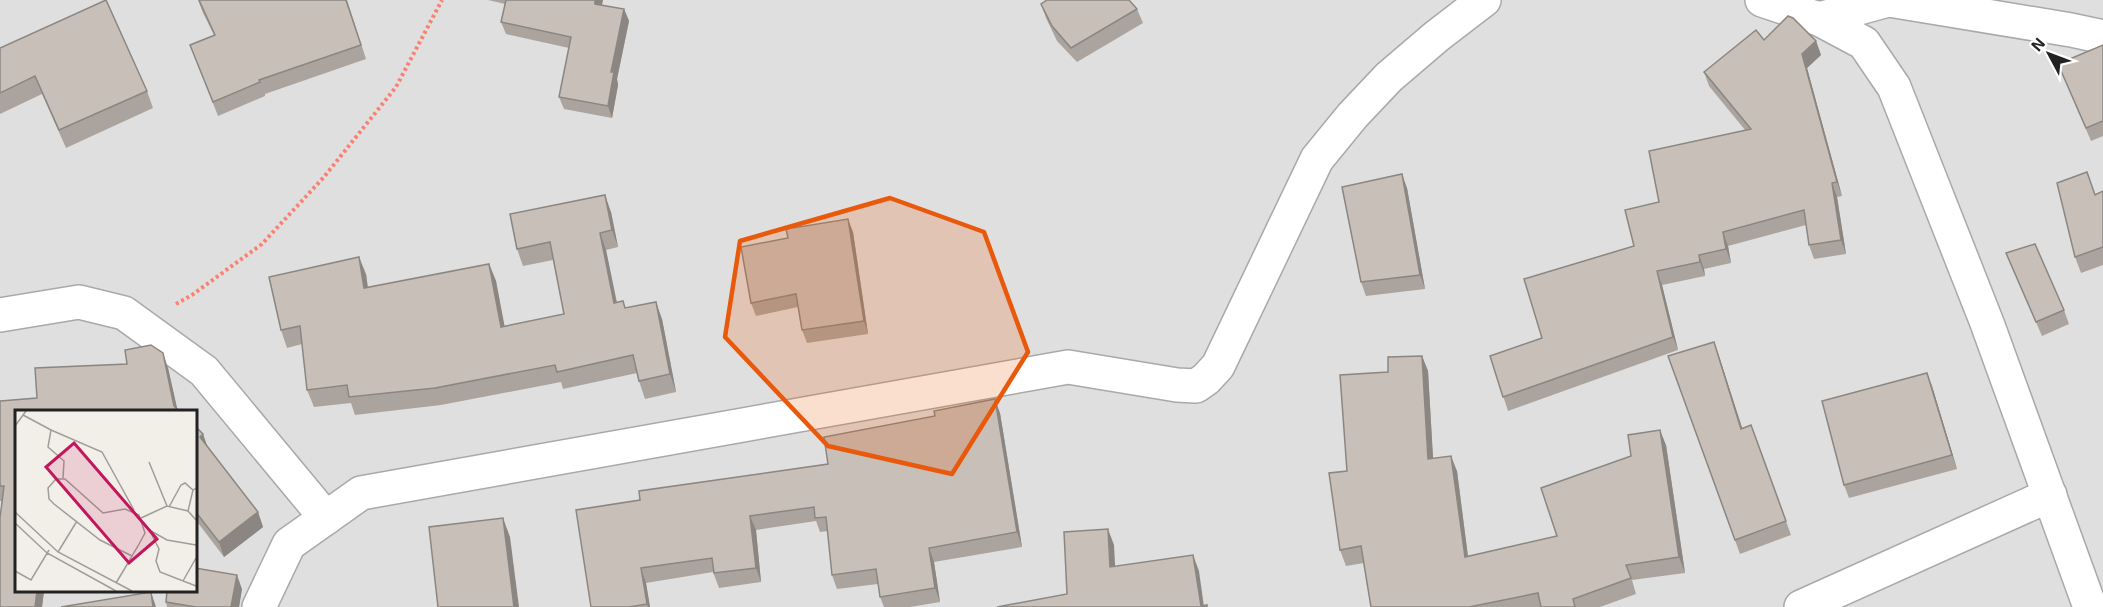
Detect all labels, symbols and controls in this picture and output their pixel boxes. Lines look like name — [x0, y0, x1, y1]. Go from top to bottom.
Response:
north arrow — [2019, 24, 2079, 84]
text: N — [2026, 33, 2048, 54]
inset map — [15, 410, 196, 592]

